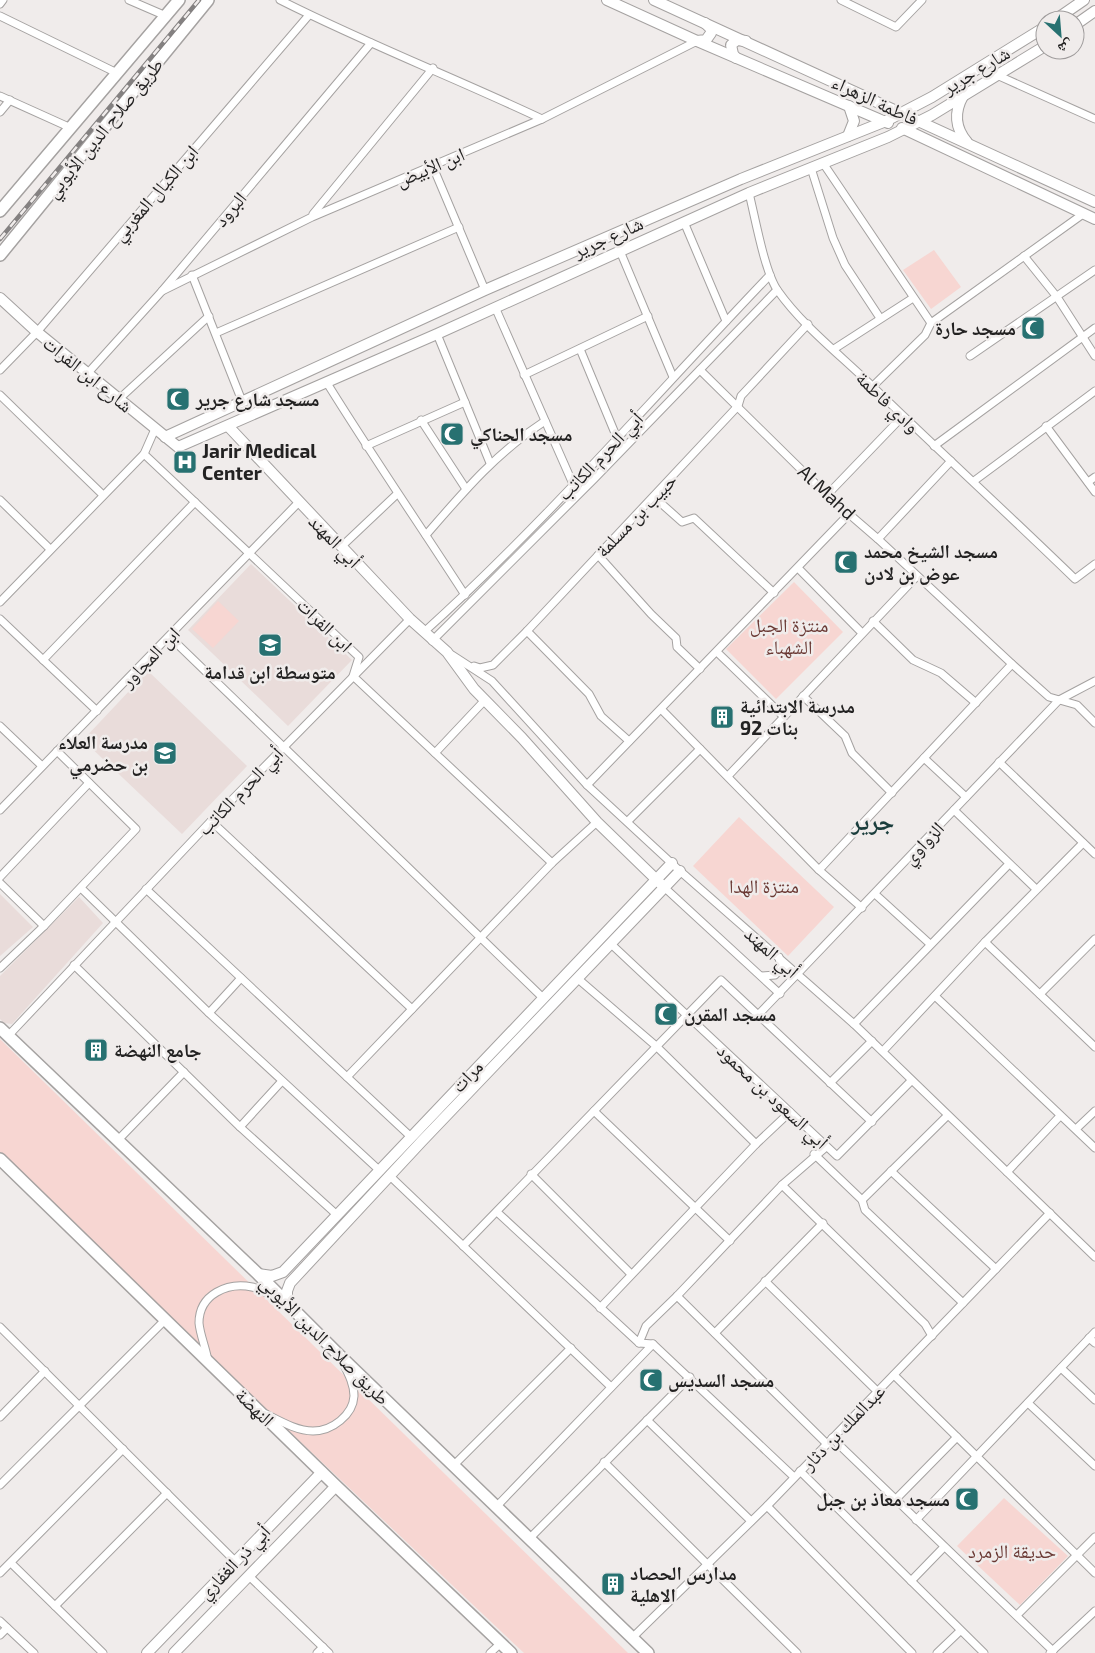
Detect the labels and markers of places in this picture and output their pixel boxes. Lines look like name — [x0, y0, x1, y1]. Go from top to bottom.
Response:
mosque icon: مسجد حارة — [1020, 315, 1046, 341]
place label: مسجد حارة — [935, 316, 1016, 339]
mosque icon: مسجد شارع جرير — [165, 386, 191, 412]
place label: مسجد شارع جرير — [195, 387, 319, 412]
mosque icon: مسجد الحناكي — [439, 421, 465, 447]
place label: مسجد الحناكي — [470, 422, 573, 450]
place label: Jarir Medical Center — [202, 439, 317, 484]
hospital icon: Jarir Medical Center — [172, 449, 198, 475]
place label: مسجد الشيخ محمد عوض بن لادن — [864, 539, 998, 585]
mosque icon: مسجد الشيخ محمد عوض بن لادن — [833, 549, 859, 575]
school or university icon: متوسطة ابن قدامة — [257, 632, 283, 658]
place label: متوسطة ابن قدامة — [204, 660, 336, 684]
place label: مدرسة الابتدائية 92 بنات — [740, 694, 855, 740]
building icon: مدرسة الابتدائية 92 بنات — [709, 704, 735, 730]
place label: مدرسة العلاء بن حضرمي — [58, 730, 148, 780]
school or university icon: مدرسة العلاء بن حضرمي — [152, 740, 178, 766]
mosque icon: مسجد المقرن — [653, 1001, 679, 1027]
place label: مسجد المقرن — [684, 1002, 776, 1026]
building icon: جامع النهضة — [83, 1037, 109, 1063]
place label: جامع النهضة — [114, 1038, 202, 1063]
mosque icon: مسجد السديس — [638, 1367, 664, 1393]
place label: مسجد السديس — [668, 1368, 774, 1392]
mosque icon: مسجد معاذ بن جبل — [954, 1486, 980, 1512]
place label: مسجد معاذ بن جبل — [816, 1487, 950, 1511]
place label: مدارس الحصاد الاهلية — [630, 1561, 737, 1607]
building icon: مدارس الحصاد الاهلية — [600, 1571, 626, 1597]

